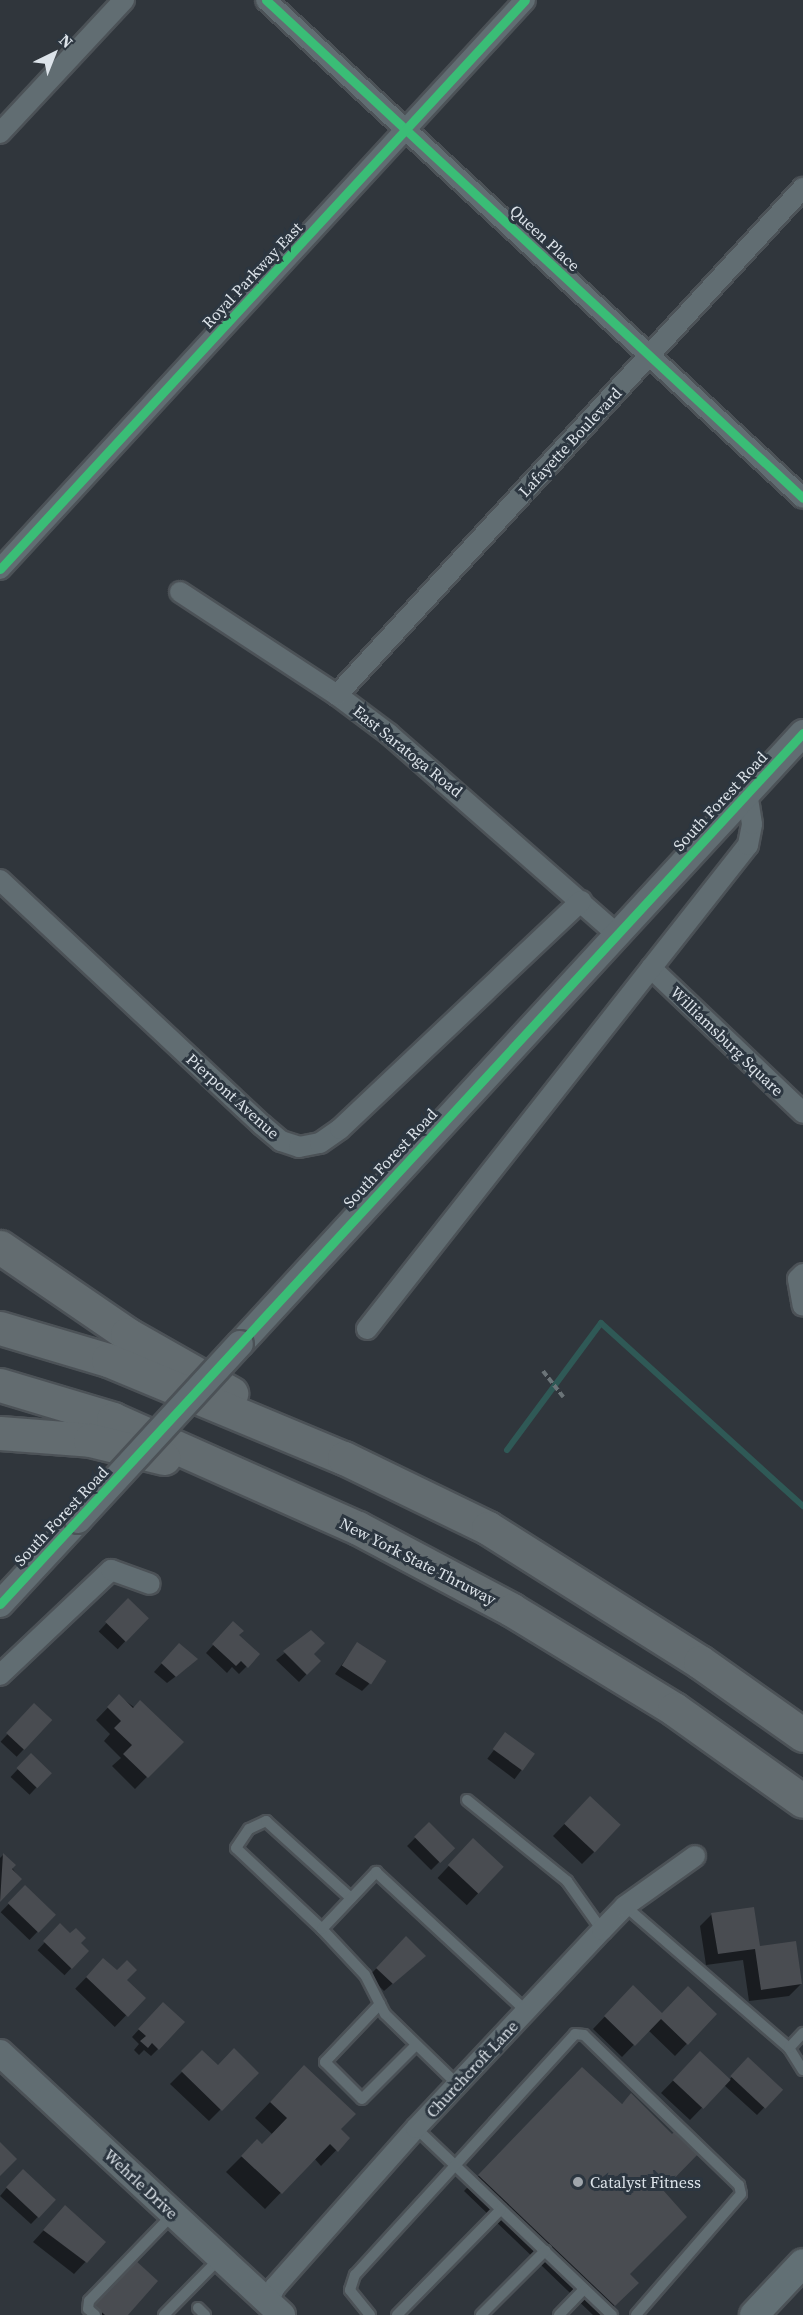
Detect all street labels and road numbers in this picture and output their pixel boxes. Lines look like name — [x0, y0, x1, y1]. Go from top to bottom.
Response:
street label: Queen Place — [506, 201, 584, 275]
street label: Royal Parkway East — [198, 218, 306, 332]
street label: Lafayette Boulevard — [515, 383, 625, 501]
street label: East Saratoga Road — [350, 701, 466, 801]
street label: South Forest Road — [669, 747, 771, 855]
street label: Williamsburg Square — [666, 982, 788, 1100]
street label: Pierpont Avenue — [183, 1049, 283, 1143]
street label: South Forest Road — [339, 1104, 441, 1212]
street label: South Forest Road — [10, 1462, 112, 1570]
street label: New York State Thruway — [336, 1513, 500, 1609]
street label: Churchcroft Lane — [422, 2017, 522, 2121]
street label: Wehrle Drive — [100, 2145, 182, 2223]

